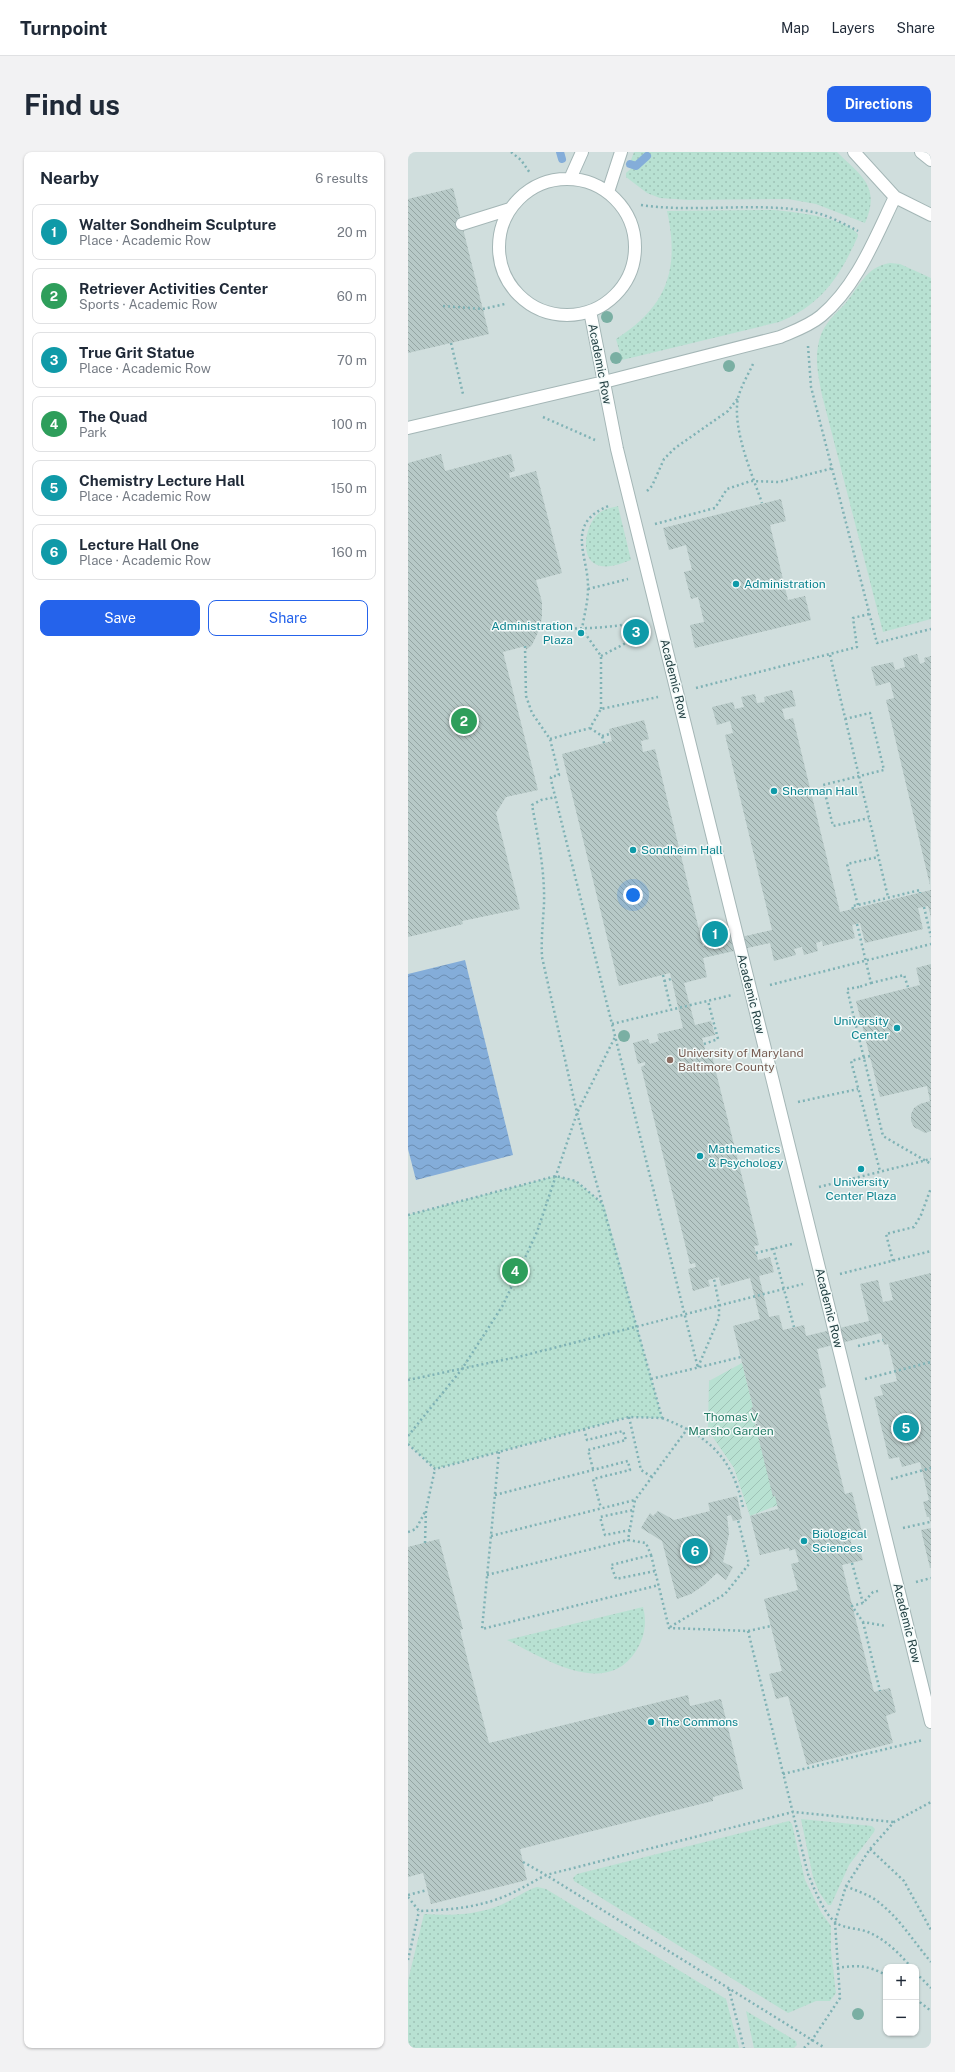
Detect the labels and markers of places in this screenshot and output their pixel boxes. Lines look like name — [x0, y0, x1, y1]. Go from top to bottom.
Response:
place label: Administration — [744, 577, 826, 591]
marker: Administration — [731, 579, 741, 589]
pin: 3 — [623, 617, 649, 647]
place label: Administration Plaza — [491, 619, 573, 647]
marker: Administration Plaza — [576, 628, 586, 638]
pin: 2 — [451, 706, 477, 736]
place label: Sherman Hall — [782, 784, 859, 798]
marker: Sherman Hall — [769, 786, 779, 796]
place label: Sondheim Hall — [641, 843, 723, 857]
marker: Sondheim Hall — [628, 845, 638, 855]
pin: 1 — [702, 919, 728, 949]
place label: University Center — [833, 1014, 890, 1042]
marker: University Center — [892, 1023, 902, 1033]
place label: University of Maryland Baltimore County — [678, 1046, 804, 1074]
marker: University of Maryland Baltimore County — [665, 1055, 675, 1065]
place label: Mathematics & Psychology — [708, 1142, 784, 1170]
marker: Mathematics & Psychology — [695, 1151, 705, 1161]
marker: University Center Plaza — [856, 1164, 866, 1174]
place label: University Center Plaza — [826, 1175, 896, 1203]
pin: 4 — [502, 1256, 528, 1286]
pin: 5 — [893, 1413, 919, 1443]
place label: Biological Sciences — [812, 1527, 867, 1555]
pin: 6 — [682, 1536, 708, 1566]
marker: Biological Sciences — [799, 1536, 809, 1546]
place label: The Commons — [659, 1715, 738, 1729]
marker: The Commons — [646, 1717, 656, 1727]

